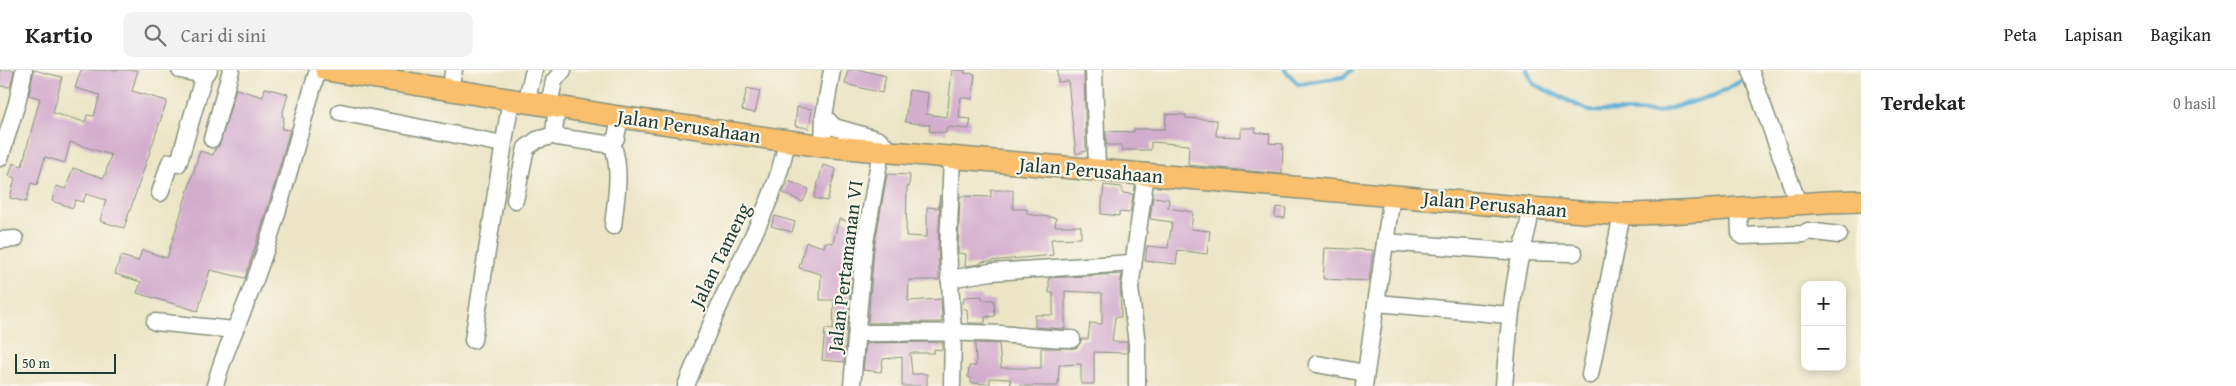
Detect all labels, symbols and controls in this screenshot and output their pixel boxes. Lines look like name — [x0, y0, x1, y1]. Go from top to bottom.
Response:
search box — [123, 12, 473, 57]
text: Kartio — [25, 17, 93, 52]
icon: search — [141, 21, 169, 49]
text: Cari di sini — [181, 21, 266, 49]
text: Peta — [2004, 21, 2037, 48]
text: Lapisan — [2065, 21, 2123, 48]
text: Bagikan — [2151, 21, 2211, 48]
text: Terdekat — [1881, 87, 1965, 118]
text: 0 hasil — [2173, 91, 2216, 115]
street label: Jalan Perusahaan — [613, 101, 763, 150]
street label: Jalan Perusahaan — [1015, 149, 1164, 190]
street label: Jalan Pertamanan VI — [819, 178, 869, 356]
street label: Jalan Perusahaan — [1419, 183, 1568, 224]
street label: Jalan Tameng — [680, 197, 757, 315]
map controls — [1801, 281, 1846, 371]
button: + — [1801, 281, 1846, 326]
button: − — [1801, 326, 1846, 371]
scale bar — [15, 351, 116, 374]
text: 50 m — [22, 353, 50, 373]

